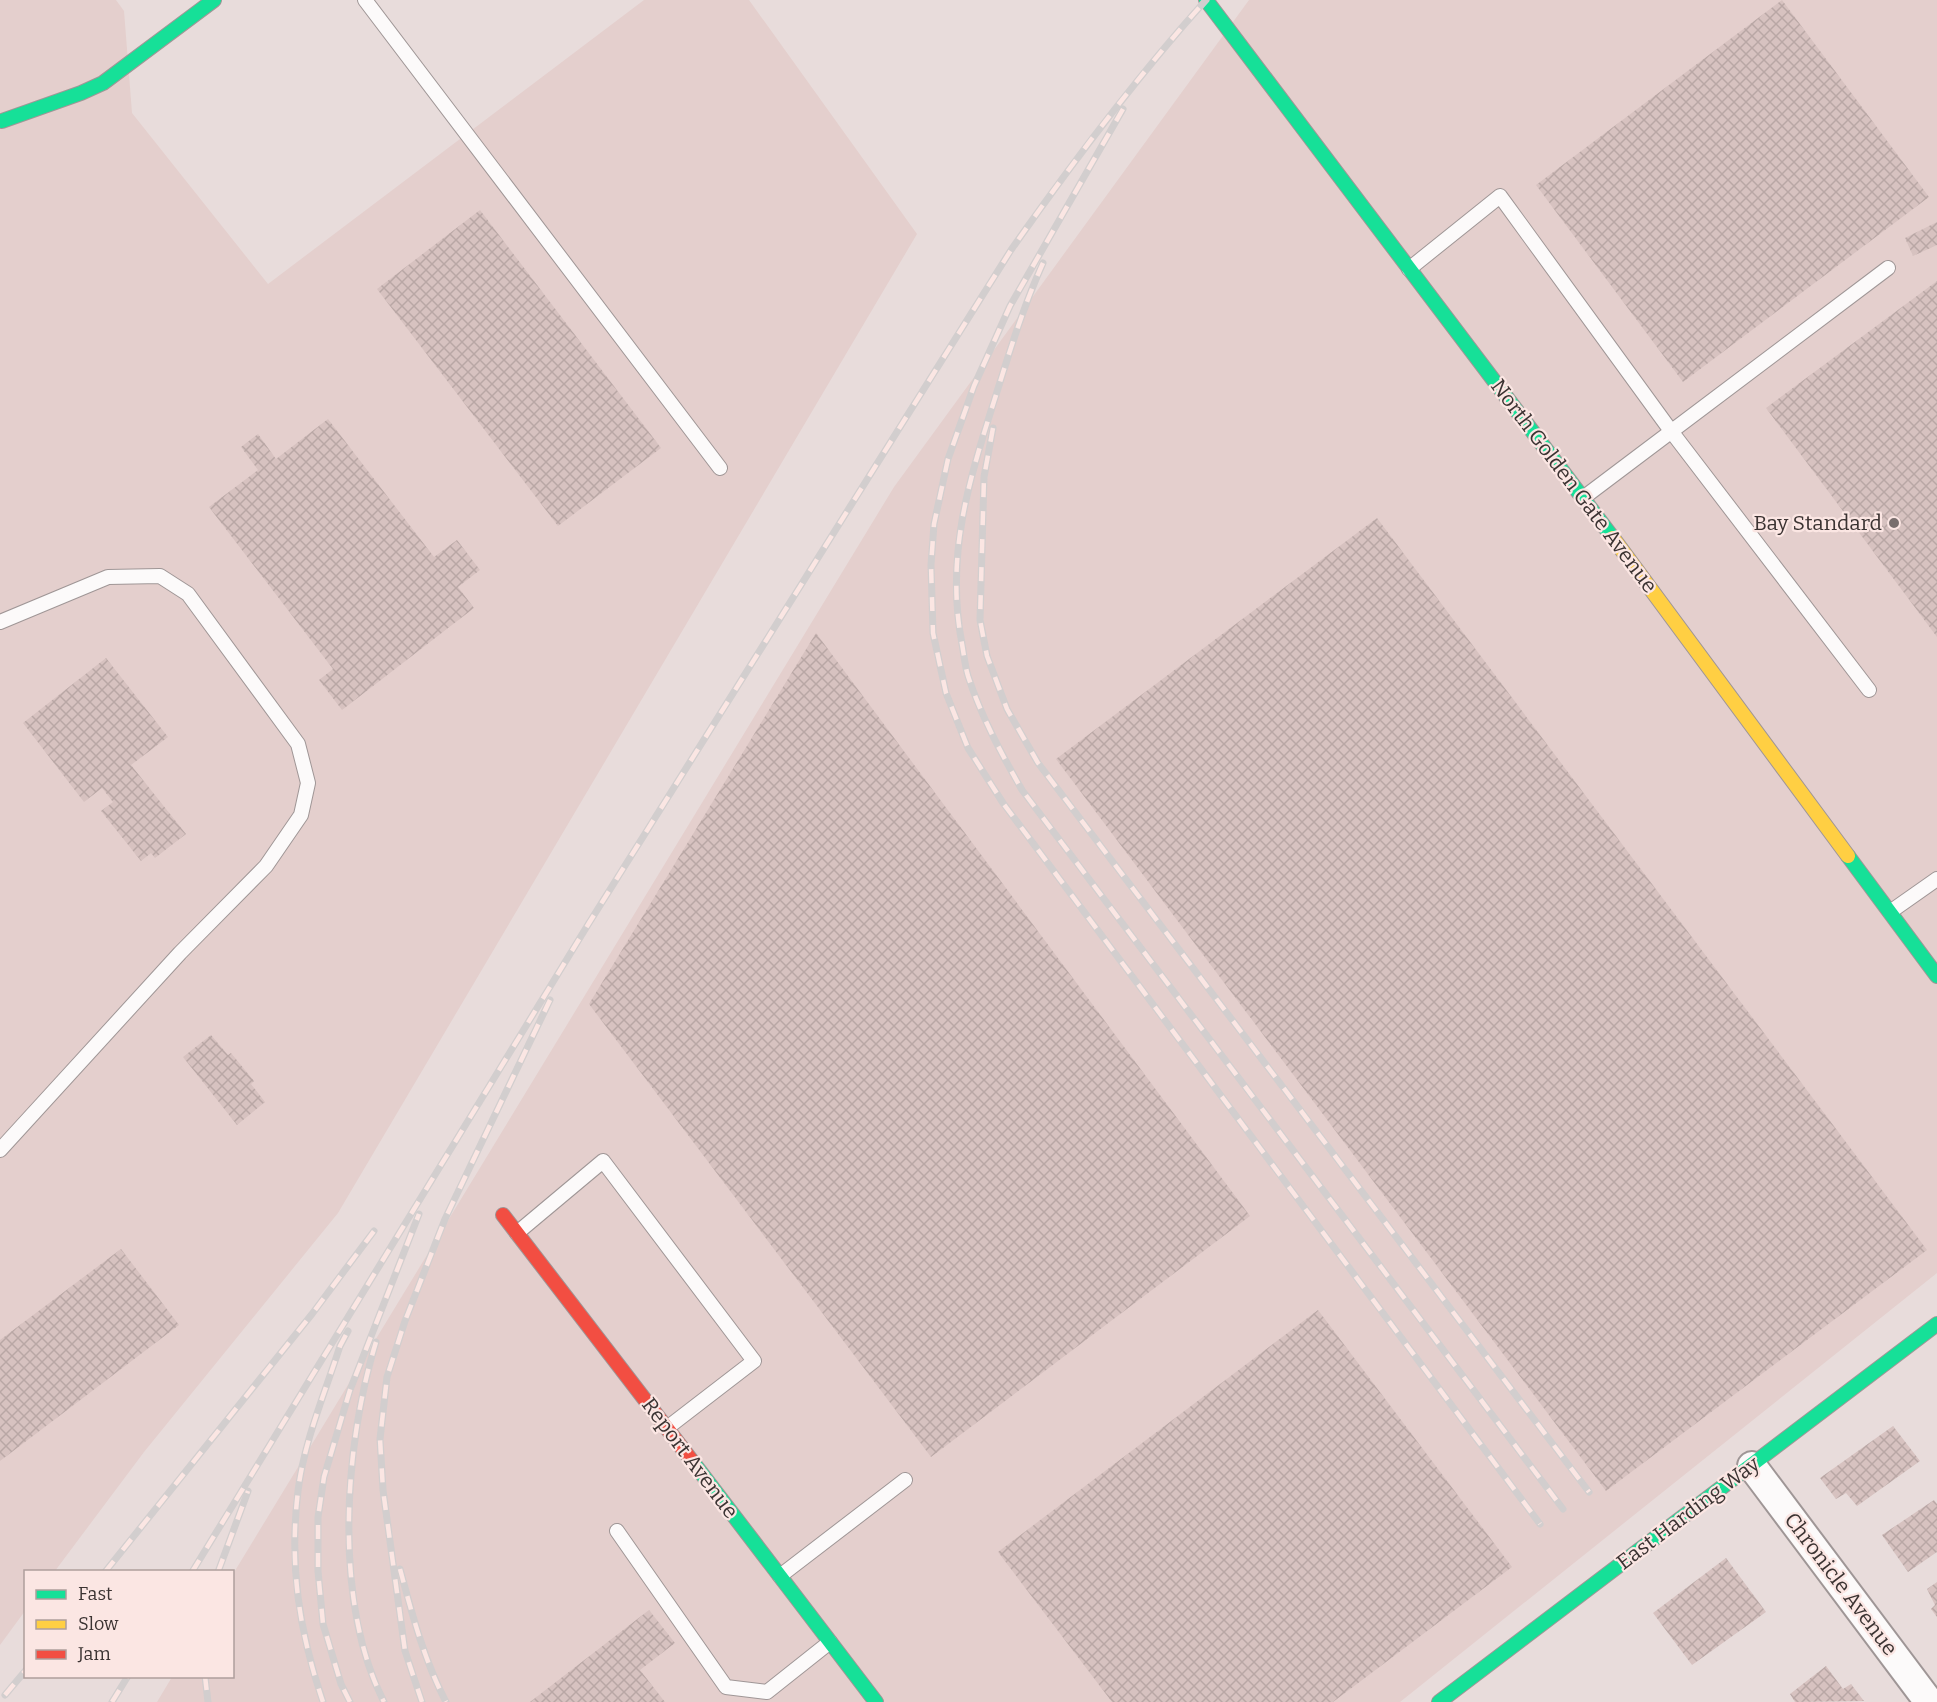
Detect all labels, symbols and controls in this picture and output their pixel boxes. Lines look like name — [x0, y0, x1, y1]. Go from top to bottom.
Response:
street label: North Golden Gate Avenue — [1485, 374, 1663, 598]
place label: Bay Standard — [1753, 510, 1882, 536]
marker: Bay Standard — [1887, 516, 1901, 530]
street label: Report Avenue — [636, 1393, 744, 1523]
street label: East Harding Way — [1611, 1450, 1765, 1575]
street label: Chronicle Avenue — [1779, 1507, 1903, 1661]
legend — [24, 1570, 234, 1678]
text: Fast — [78, 1583, 113, 1605]
text: Slow — [78, 1613, 119, 1635]
text: Jam — [77, 1643, 111, 1665]

